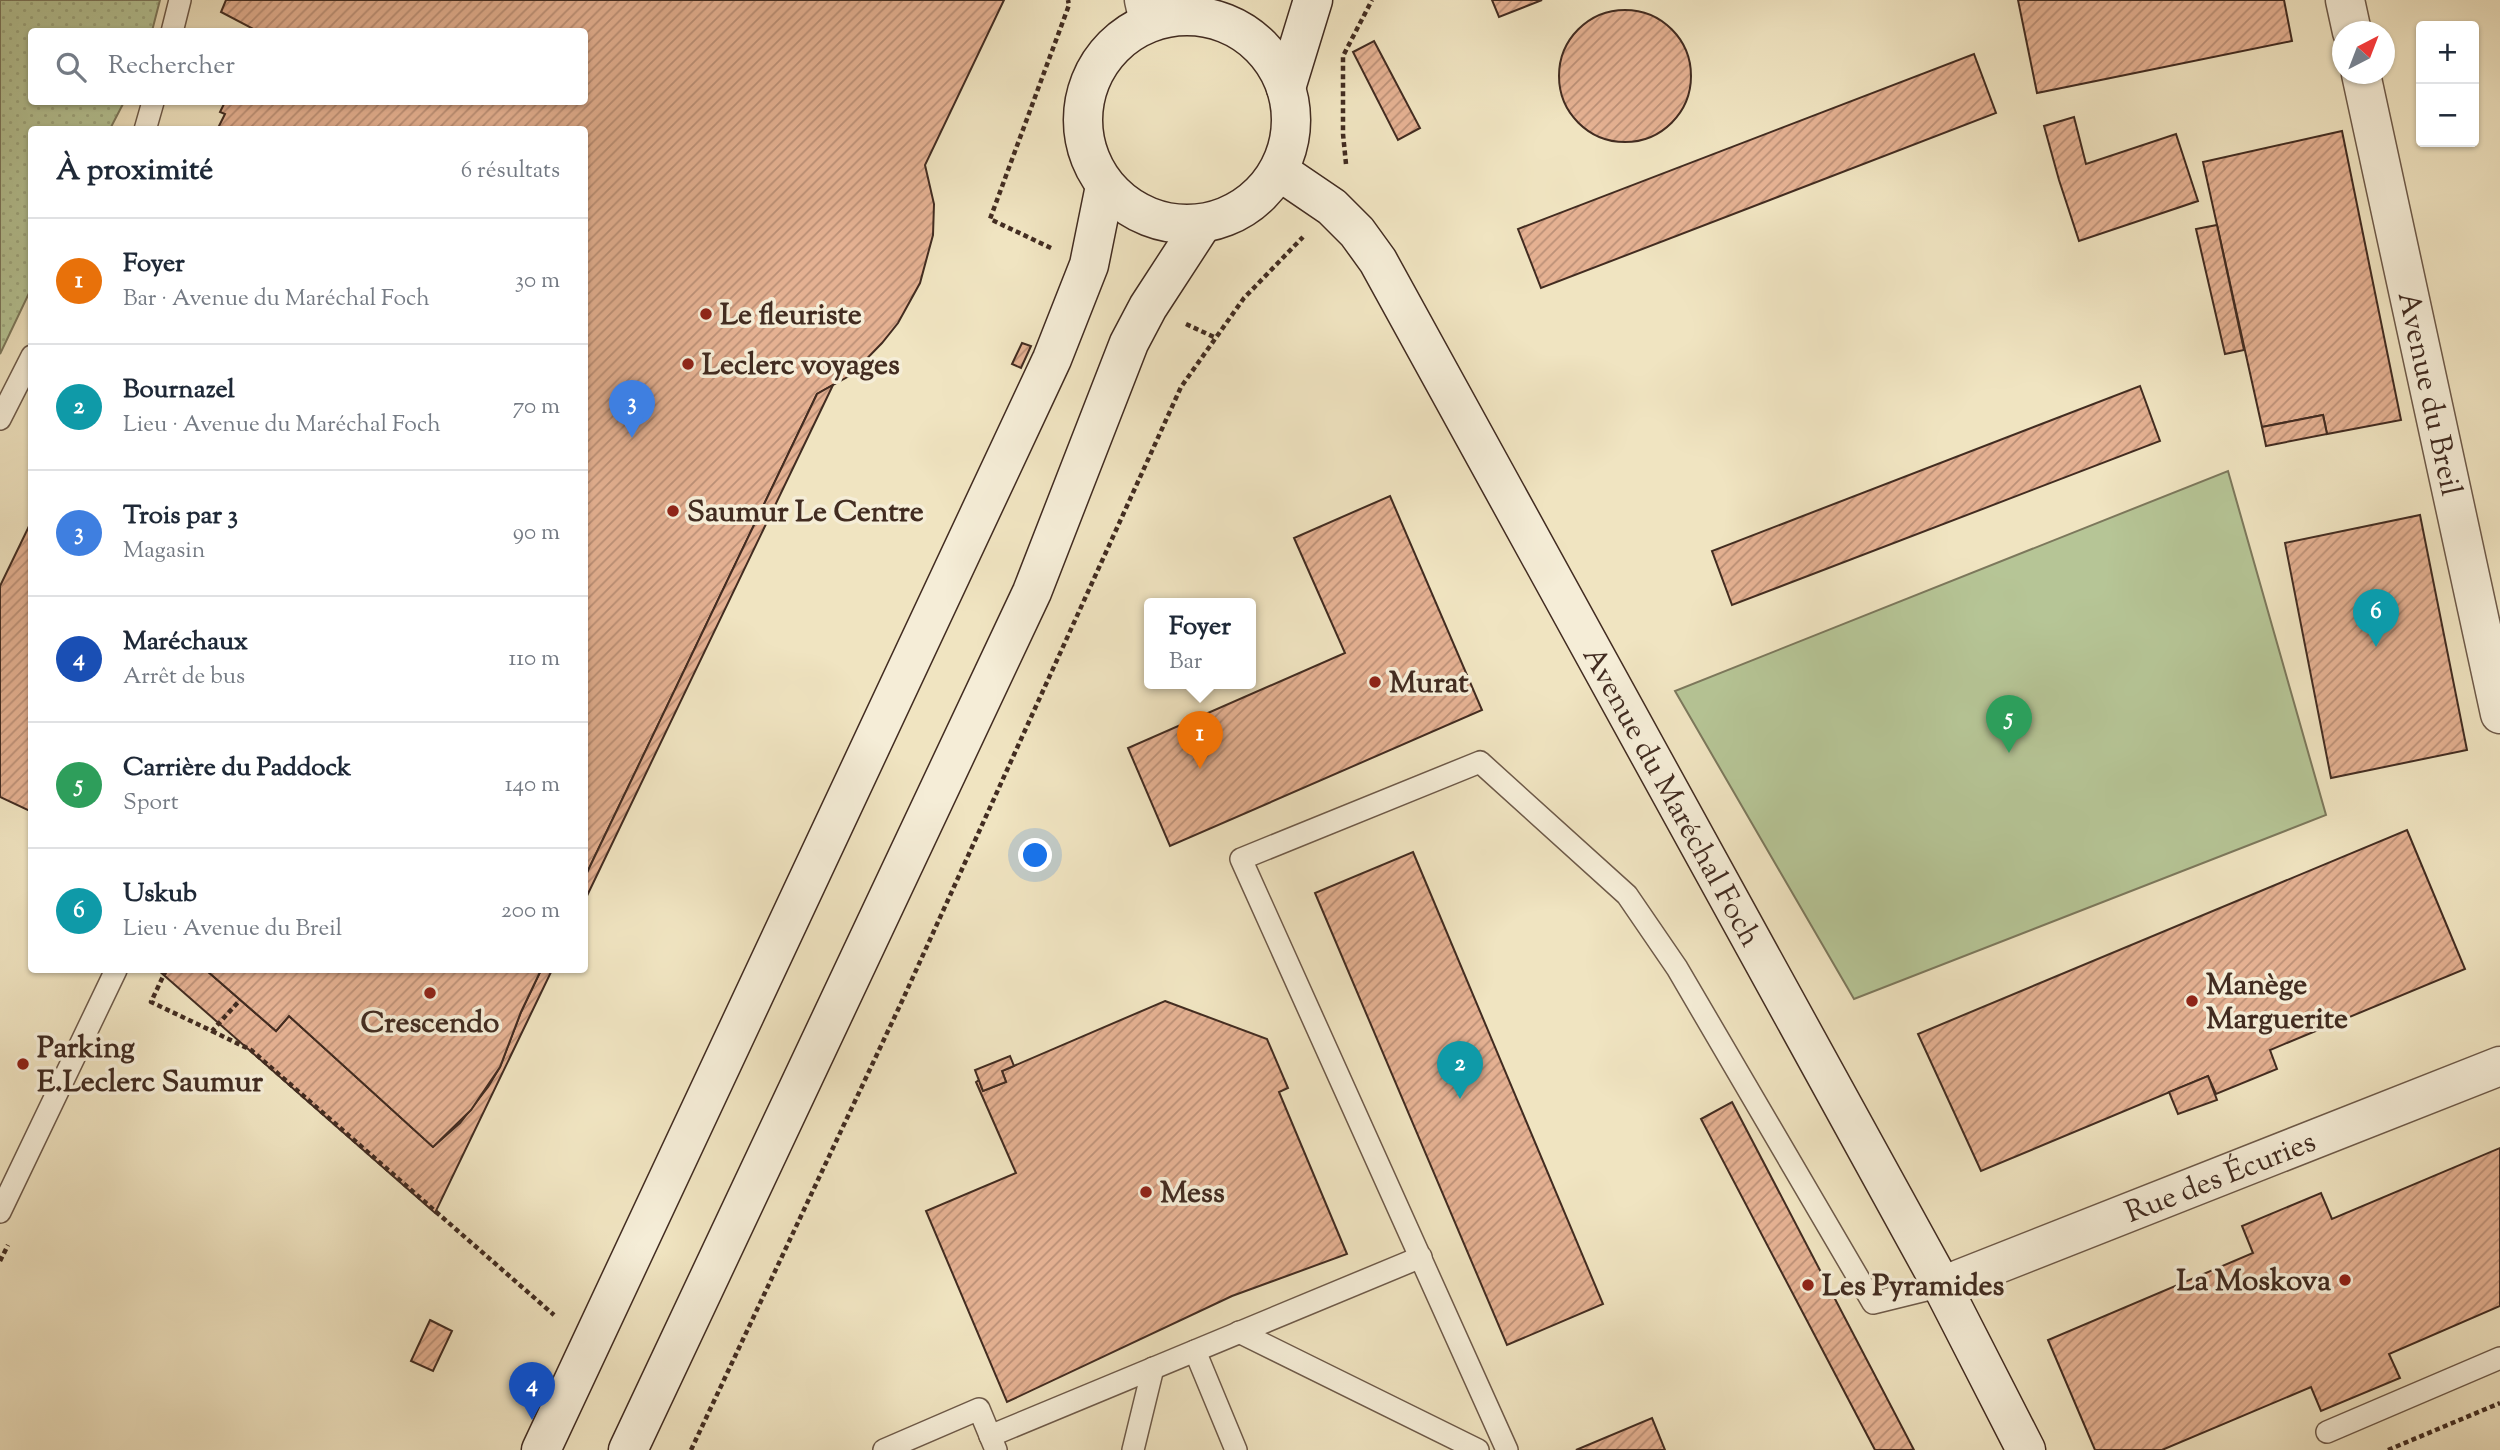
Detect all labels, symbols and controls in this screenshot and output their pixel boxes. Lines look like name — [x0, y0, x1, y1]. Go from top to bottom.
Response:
north arrow — [2332, 21, 2395, 84]
map controls — [2416, 21, 2479, 147]
button: + — [2416, 21, 2479, 84]
search box — [28, 28, 588, 105]
icon: search — [52, 48, 90, 86]
text: Rechercher — [108, 48, 235, 85]
button: − — [2416, 84, 2479, 147]
text: À proximité — [56, 150, 213, 193]
text: 6 résultats — [461, 155, 560, 188]
text: Foyer — [123, 246, 185, 283]
text: 1 — [75, 265, 83, 298]
text: 30 m — [515, 265, 560, 298]
text: Bar · Avenue du Maréchal Foch — [123, 283, 430, 316]
street label: Avenue du Breil — [2385, 288, 2471, 500]
place label: Le fleuriste — [720, 295, 862, 338]
marker: Le fleuriste — [698, 306, 714, 322]
place label: Leclerc voyages — [702, 345, 900, 388]
marker: Leclerc voyages — [680, 356, 696, 372]
text: Bournazel — [123, 372, 235, 409]
pin: 3 — [609, 380, 655, 438]
text: 2 — [74, 391, 84, 424]
text: 70 m — [513, 391, 560, 424]
text: Lieu · Avenue du Maréchal Foch — [123, 409, 441, 442]
place label: Saumur Le Centre — [687, 492, 924, 535]
text: Trois par 3 — [123, 498, 238, 535]
marker: Saumur Le Centre — [665, 503, 681, 519]
text: 3 — [74, 517, 84, 550]
text: 90 m — [513, 517, 560, 550]
text: Magasin — [123, 535, 205, 568]
pin: 6 — [2353, 589, 2399, 647]
popup — [1144, 598, 1256, 689]
text: Foyer — [1169, 609, 1231, 646]
text: Maréchaux — [123, 624, 248, 661]
street label: Avenue du Maréchal Foch — [1570, 640, 1770, 955]
text: 4 — [73, 643, 85, 676]
text: 110 m — [509, 643, 560, 676]
text: Bar — [1169, 646, 1203, 679]
text: Arrêt de bus — [123, 661, 245, 694]
place label: Murat — [1389, 663, 1469, 706]
marker: Murat — [1367, 674, 1383, 690]
pin: 5 — [1986, 695, 2032, 753]
pin: 1 — [1177, 711, 1223, 769]
text: Carrière du Paddock — [123, 750, 351, 787]
text: 5 — [75, 769, 83, 802]
text: 140 m — [505, 769, 560, 802]
text: Sport — [123, 787, 179, 820]
your location — [1018, 838, 1052, 872]
text: Uskub — [123, 876, 197, 913]
text: 6 — [73, 895, 85, 928]
text: 200 m — [501, 895, 560, 928]
text: Lieu · Avenue du Breil — [123, 913, 342, 946]
place label: Manège Marguerite — [2206, 965, 2348, 1042]
marker: Crescendo — [422, 985, 438, 1001]
marker: Manège Marguerite — [2184, 993, 2200, 1009]
place label: Crescendo — [361, 1003, 499, 1046]
place label: Parking E.Leclerc Saumur — [37, 1028, 264, 1105]
pin: 2 — [1437, 1041, 1483, 1099]
marker: Parking E.Leclerc Saumur — [15, 1056, 31, 1072]
street label: Rue des Écuries — [2119, 1122, 2323, 1236]
place label: Mess — [1160, 1173, 1225, 1216]
marker: Mess — [1138, 1184, 1154, 1200]
place label: La Moskova — [2177, 1261, 2331, 1304]
place label: Les Pyramides — [1822, 1266, 2005, 1309]
marker: La Moskova — [2337, 1272, 2353, 1288]
marker: Les Pyramides — [1800, 1277, 1816, 1293]
pin: 4 — [509, 1362, 555, 1420]

